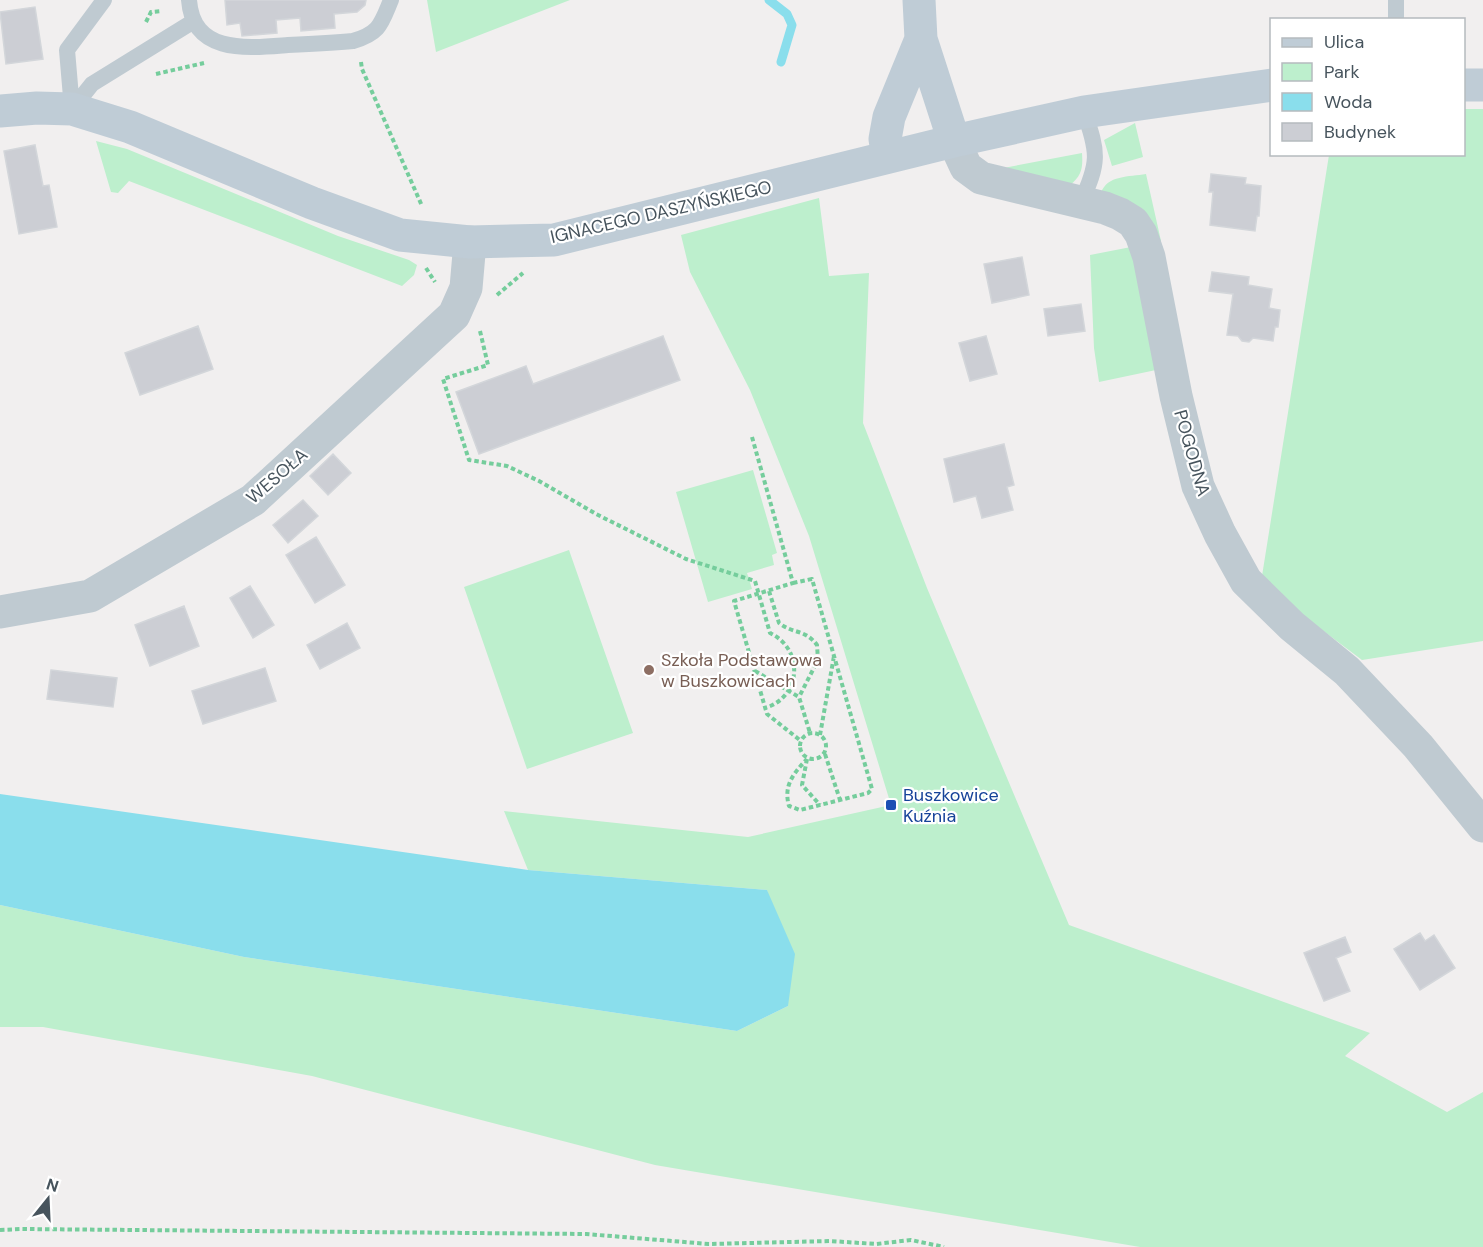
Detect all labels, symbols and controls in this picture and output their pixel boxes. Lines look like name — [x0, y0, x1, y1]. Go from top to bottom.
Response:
legend — [1270, 18, 1465, 156]
text: Ulica — [1324, 30, 1364, 54]
text: Park — [1324, 60, 1360, 84]
text: Woda — [1324, 90, 1372, 114]
text: Budynek — [1324, 120, 1396, 144]
street label: IGNACEGO DASZYŃSKIEGO — [548, 175, 774, 249]
street label: POGODNA — [1168, 407, 1216, 499]
street label: WESOŁA — [241, 443, 313, 509]
place label: Szkoła Podstawowa w Buszkowicach — [661, 648, 822, 693]
marker: Szkoła Podstawowa w Buszkowicach — [642, 663, 656, 677]
place label: Buszkowice Kuźnia — [903, 783, 999, 828]
marker: Buszkowice Kuźnia — [884, 798, 898, 812]
north arrow — [18, 1169, 78, 1229]
text: N — [44, 1173, 61, 1197]

